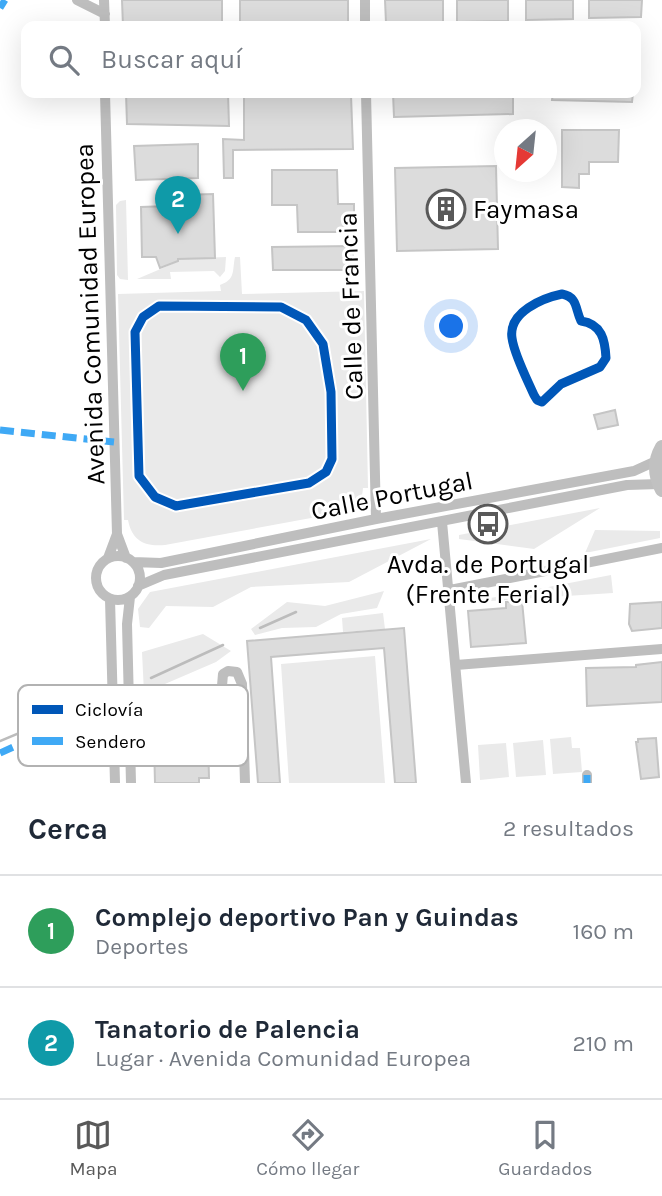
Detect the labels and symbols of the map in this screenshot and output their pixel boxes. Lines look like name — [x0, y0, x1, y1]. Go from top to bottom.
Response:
north arrow — [494, 119, 557, 182]
street label: Avenida Comunidad Europea — [69, 143, 111, 485]
pin: 2 — [155, 176, 201, 234]
building icon: Faymasa — [425, 188, 467, 230]
place label: Faymasa — [473, 194, 579, 225]
street label: Calle de Francia — [332, 212, 370, 400]
your location — [434, 309, 468, 343]
pin: 1 — [220, 333, 266, 391]
street label: Calle Portugal — [308, 465, 476, 527]
bus stop icon: Avda. de Portugal (Frente Ferial) — [467, 503, 509, 545]
place label: Avda. de Portugal (Frente Ferial) — [387, 549, 589, 610]
legend — [18, 685, 248, 766]
text: Ciclovía — [75, 699, 144, 721]
text: Sendero — [75, 731, 146, 753]

